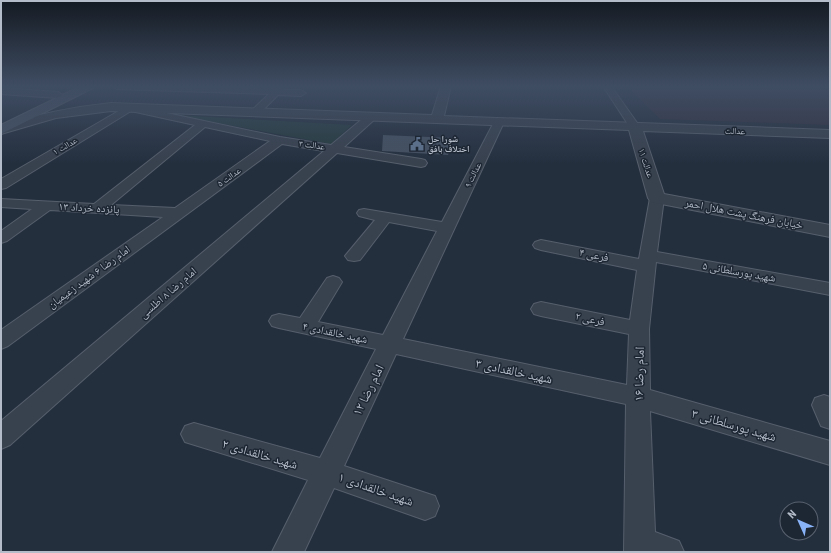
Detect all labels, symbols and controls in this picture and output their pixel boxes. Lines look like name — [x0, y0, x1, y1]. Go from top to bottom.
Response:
street label: عدالت — [725, 126, 746, 136]
place label: شورا حل اختلاف بافق — [428, 134, 470, 155]
street label: عدالت ۱ — [51, 135, 79, 157]
public building icon: شورا حل اختلاف بافق — [409, 136, 425, 152]
street label: عدالت ۳ — [298, 138, 326, 152]
street label: عدالت ۱۱ — [637, 147, 656, 179]
street label: عدالت ۹ — [463, 161, 483, 189]
street label: عدالت ۵ — [215, 165, 243, 189]
street label: خیابان فرهنگ پشت هلال احمر — [683, 196, 804, 232]
street label: پانزده خرداد ۱۳ — [58, 200, 120, 216]
street label: امام رضا ۶ شهید زعیمیان — [45, 243, 133, 311]
street label: فرعی ۴ — [578, 246, 610, 264]
street label: شهید پورسلطانی ۵ — [701, 259, 777, 285]
street label: امام رضا ۸ اطلسی — [137, 265, 199, 321]
street label: فرعی ۲ — [574, 310, 606, 329]
street label: شهید خالقدادی ۴ — [301, 320, 369, 346]
street label: امام رضا ۱۶ — [631, 346, 648, 402]
street label: شهید خالقدادی ۳ — [474, 356, 554, 387]
street label: امام رضا ۱۲ — [349, 362, 388, 418]
street label: شهید پورسلطانی ۳ — [690, 406, 778, 445]
street label: شهید خالقدادی ۲ — [220, 436, 300, 473]
street label: شهید خالقدادی ۱ — [336, 469, 415, 510]
north arrow — [779, 501, 819, 541]
text: N — [785, 507, 799, 521]

